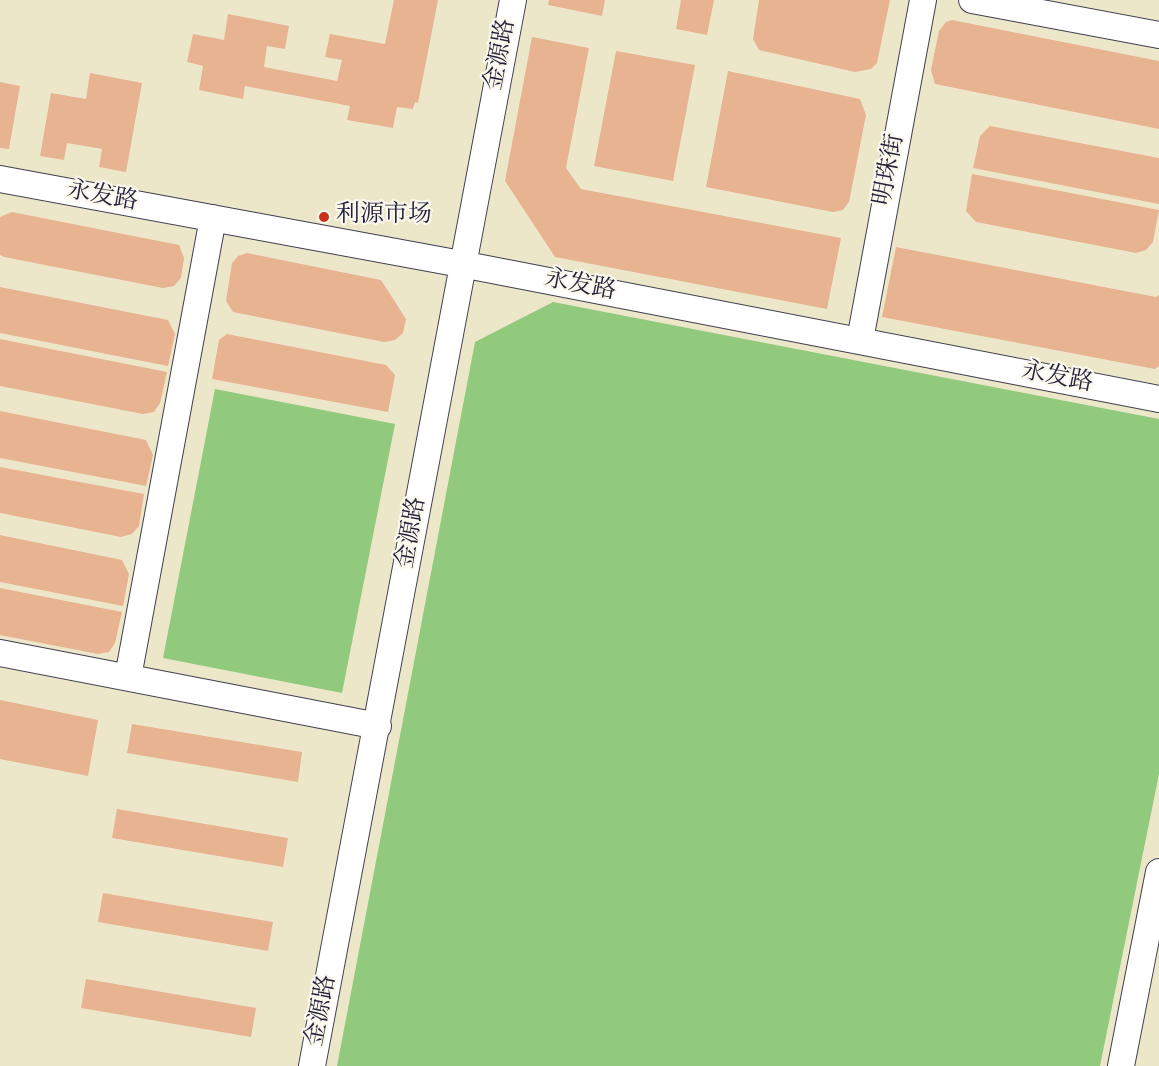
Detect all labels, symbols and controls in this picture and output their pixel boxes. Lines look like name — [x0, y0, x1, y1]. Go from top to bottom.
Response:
street label: 金源路 — [481, 17, 523, 93]
street label: 明珠街 — [870, 132, 912, 208]
street label: 永发路 — [64, 178, 140, 218]
place label: 利源市场 — [336, 203, 432, 231]
marker: 利源市场 — [317, 210, 331, 224]
street label: 永发路 — [542, 266, 618, 308]
street label: 永发路 — [1019, 358, 1095, 400]
street label: 金源路 — [393, 495, 433, 571]
street label: 金源路 — [302, 973, 344, 1049]

